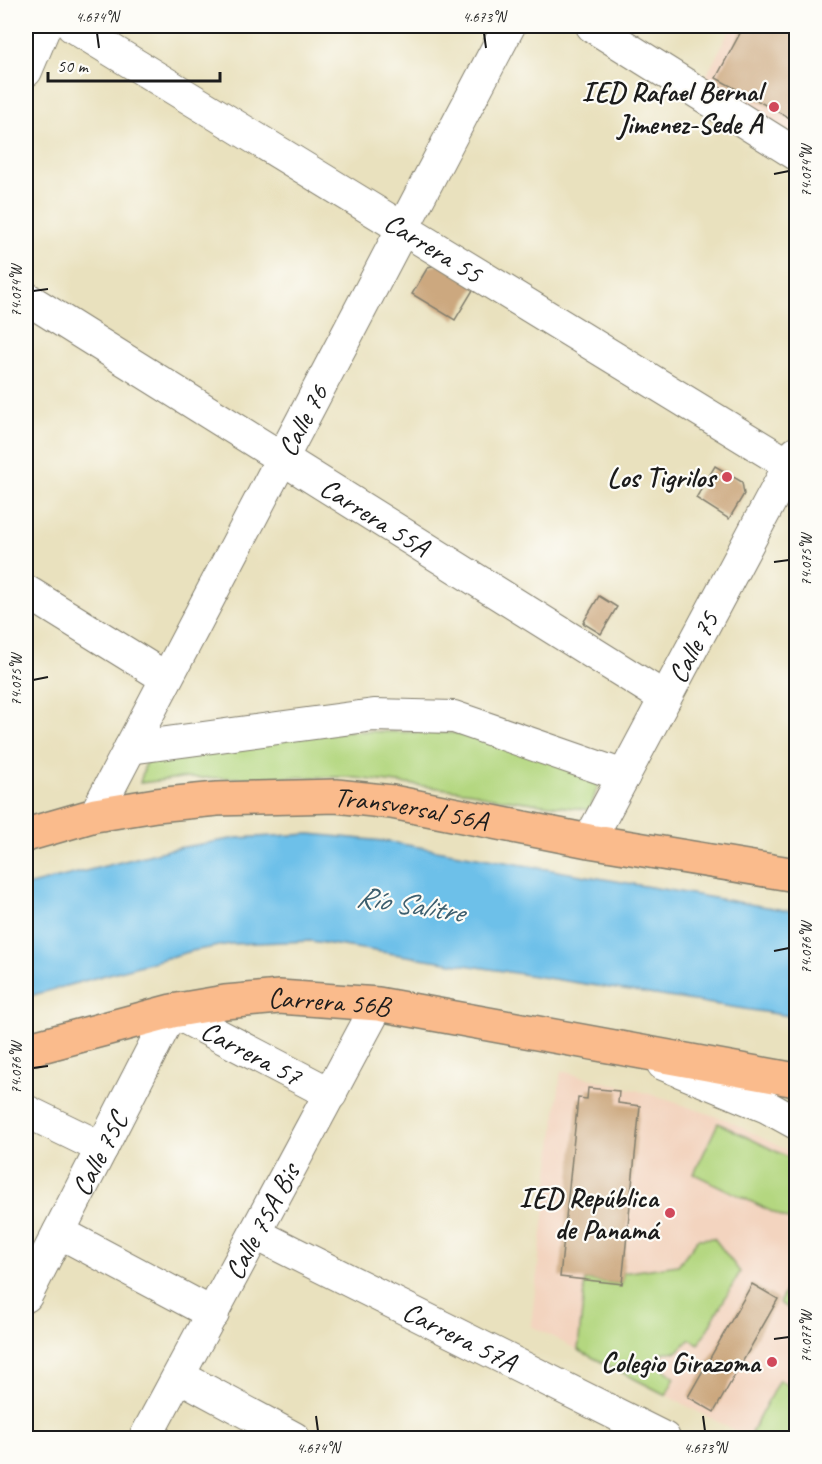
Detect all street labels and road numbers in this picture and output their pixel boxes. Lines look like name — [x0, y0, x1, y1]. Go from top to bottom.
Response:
street label: Carrera 55 — [378, 204, 490, 291]
street label: Calle 76 — [269, 377, 336, 462]
street label: Carrera 55A — [314, 469, 438, 565]
street label: Calle 75 — [659, 604, 727, 689]
street label: Transversal 56A — [333, 778, 493, 838]
street label: Carrera 56B — [266, 979, 395, 1024]
street label: Carrera 57 — [195, 1012, 309, 1094]
street label: Calle 75C — [63, 1103, 136, 1201]
street label: Calle 75A Bis — [216, 1155, 308, 1285]
street label: Carrera 57A — [397, 1293, 524, 1380]

